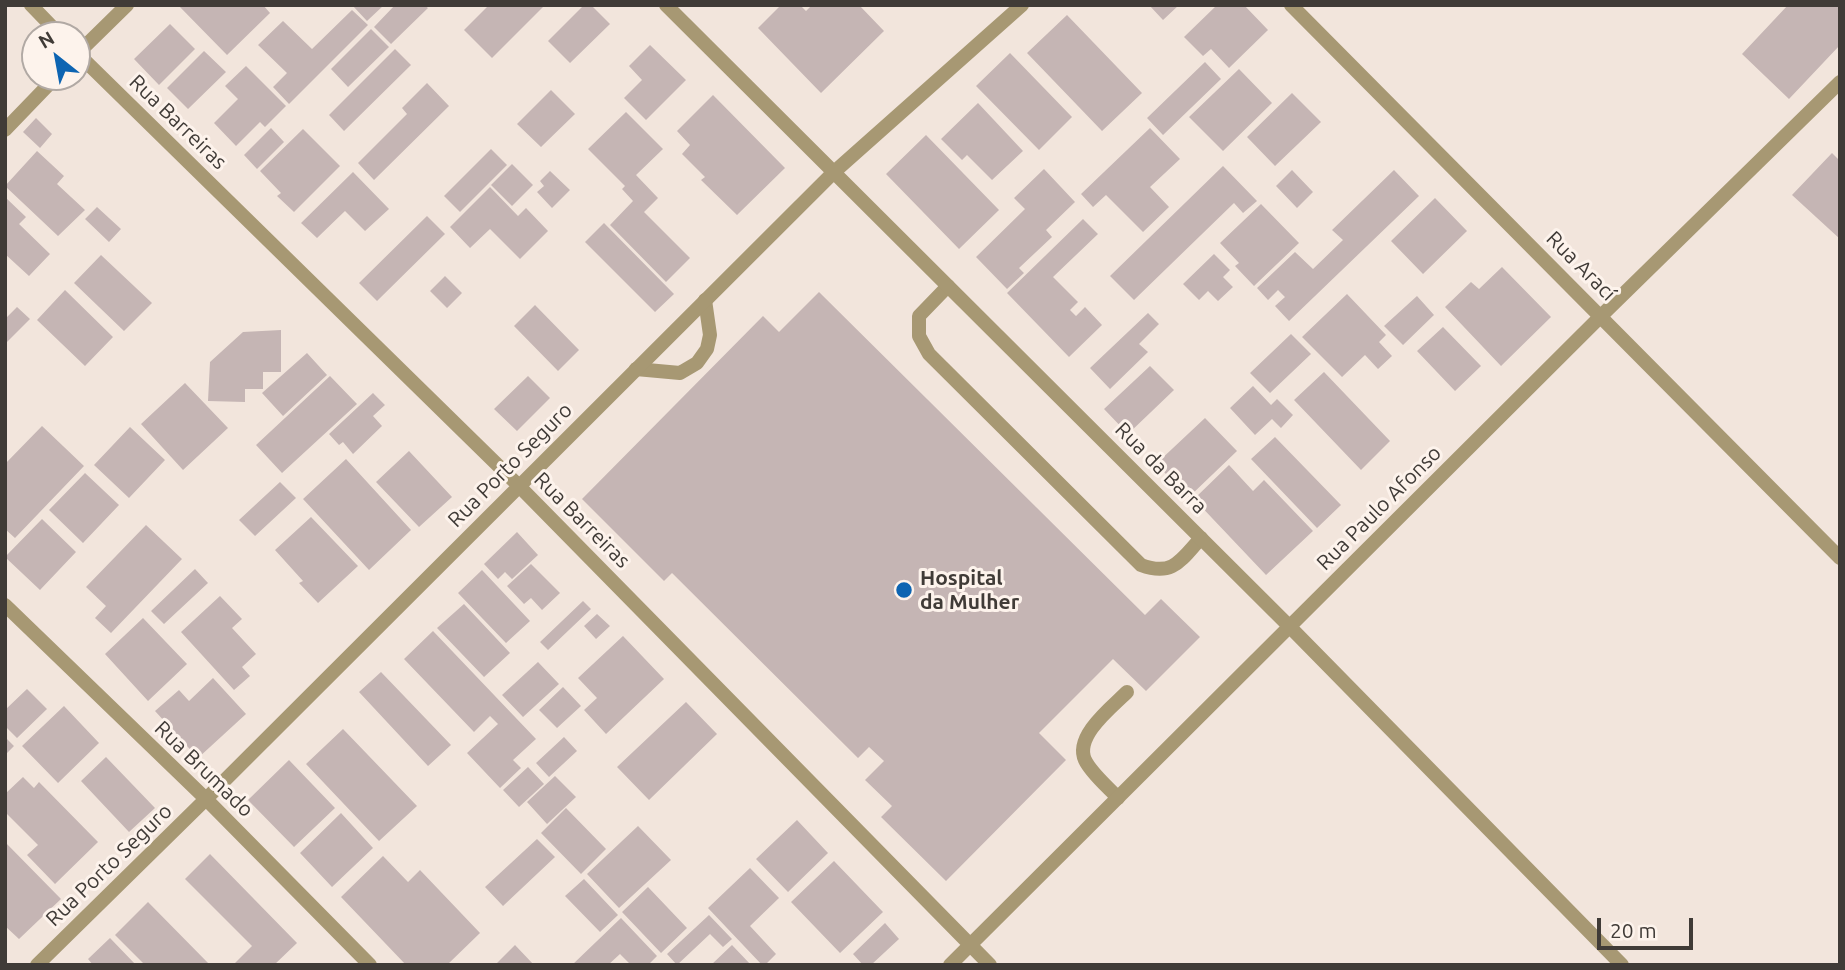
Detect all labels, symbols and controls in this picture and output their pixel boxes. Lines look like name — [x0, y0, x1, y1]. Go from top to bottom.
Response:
north arrow — [21, 21, 91, 91]
text: N — [34, 27, 58, 53]
street label: Rua Barreiras — [124, 69, 232, 175]
street label: Rua Arací — [1541, 226, 1621, 306]
street label: Rua Porto Seguro — [443, 398, 577, 532]
street label: Rua da Barra — [1110, 417, 1212, 519]
street label: Rua Paulo Afonso — [1311, 440, 1447, 576]
street label: Rua Barreiras — [529, 467, 635, 573]
place label: Hospital da Mulher — [920, 565, 1019, 615]
marker: Hospital da Mulher — [894, 580, 914, 600]
street label: Rua Brumado — [149, 716, 259, 822]
street label: Rua Porto Seguro — [41, 798, 177, 932]
scale bar — [1600, 904, 1696, 948]
text: 20 m — [1610, 918, 1657, 942]

